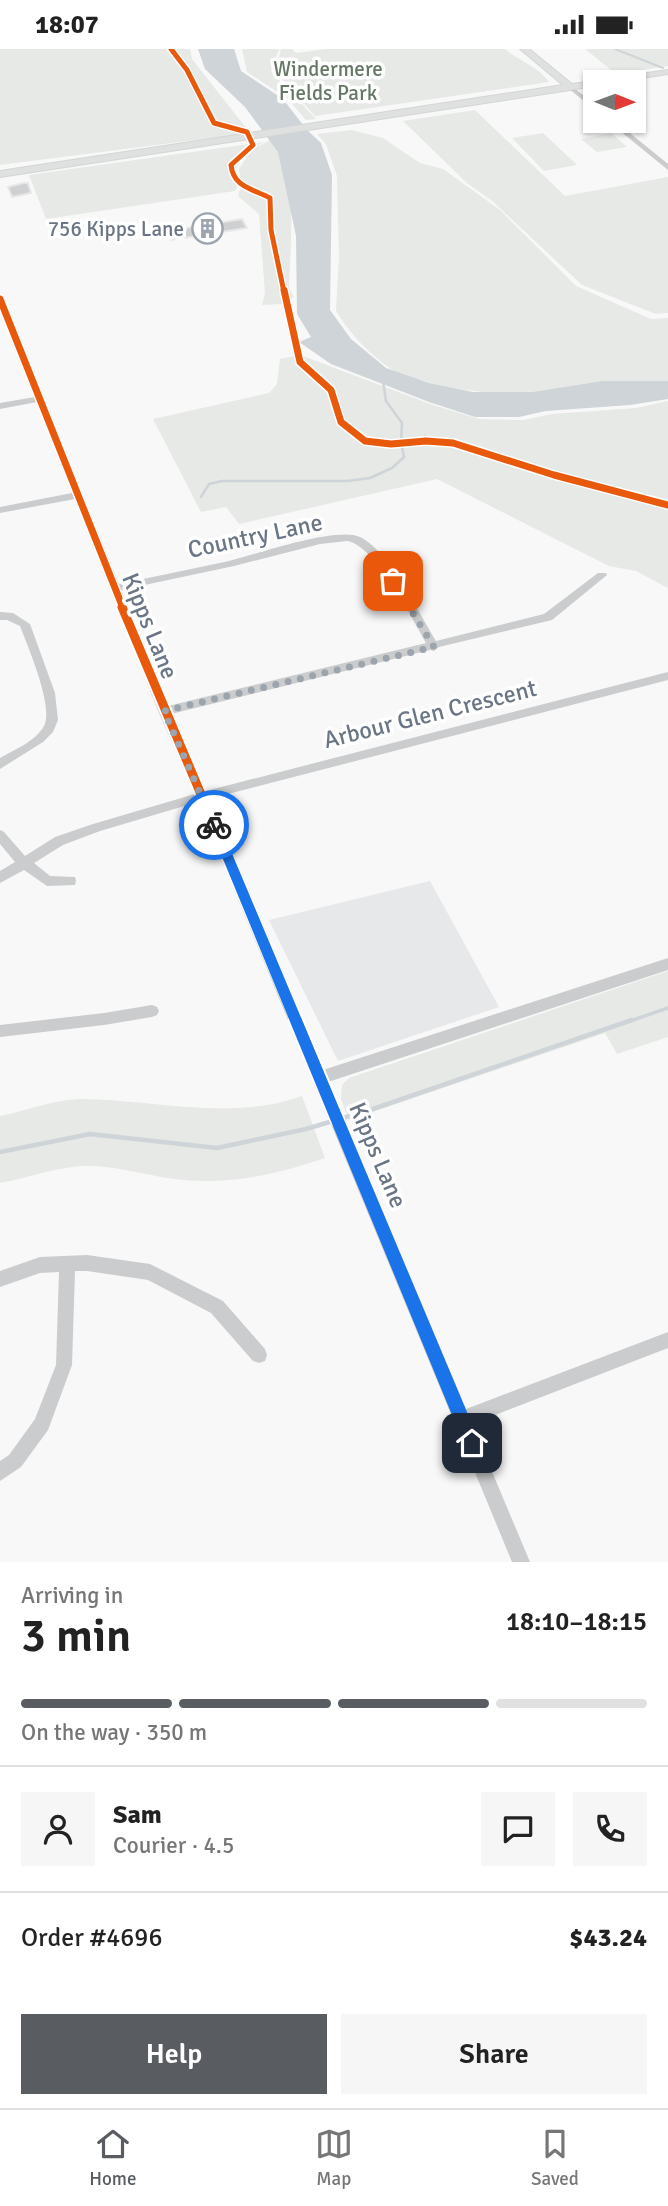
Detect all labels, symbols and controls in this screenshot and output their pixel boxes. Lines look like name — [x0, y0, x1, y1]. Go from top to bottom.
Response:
text: 18:07 — [35, 9, 99, 41]
park label: Windermere Fields Park — [273, 56, 383, 106]
north arrow — [583, 70, 646, 133]
map controls — [583, 70, 646, 133]
building icon: 756 Kipps Lane — [190, 212, 224, 246]
place label: 756 Kipps Lane — [48, 216, 184, 242]
street label: Country Lane — [185, 507, 325, 565]
pin — [363, 551, 423, 611]
icon: bag — [374, 562, 412, 600]
street label: Kipps Lane — [115, 569, 185, 683]
street label: Arbour Glen Crescent — [320, 673, 540, 755]
courier — [179, 790, 249, 860]
icon: bike — [195, 806, 233, 844]
street label: Kipps Lane — [342, 1098, 414, 1212]
pin — [442, 1413, 502, 1473]
icon: home — [453, 1424, 491, 1462]
text: Arriving in — [21, 1581, 123, 1610]
text: 18:10–18:15 — [506, 1606, 647, 1638]
text: 3 min — [21, 1608, 131, 1664]
text: On the way · 350 m — [21, 1718, 207, 1747]
button: person — [21, 1792, 95, 1866]
button: chat — [481, 1792, 555, 1866]
button: phone — [573, 1792, 647, 1866]
text: Sam — [113, 1799, 162, 1831]
text: Courier · 4.5 — [113, 1831, 234, 1860]
text: Order #4696 — [21, 1922, 162, 1954]
text: $43.24 — [569, 1922, 647, 1954]
button: Help — [21, 2014, 327, 2094]
button: Share — [341, 2014, 647, 2094]
tab: Home — [89, 2125, 136, 2191]
tab: Map — [315, 2125, 353, 2191]
tab: Saved — [531, 2125, 579, 2191]

